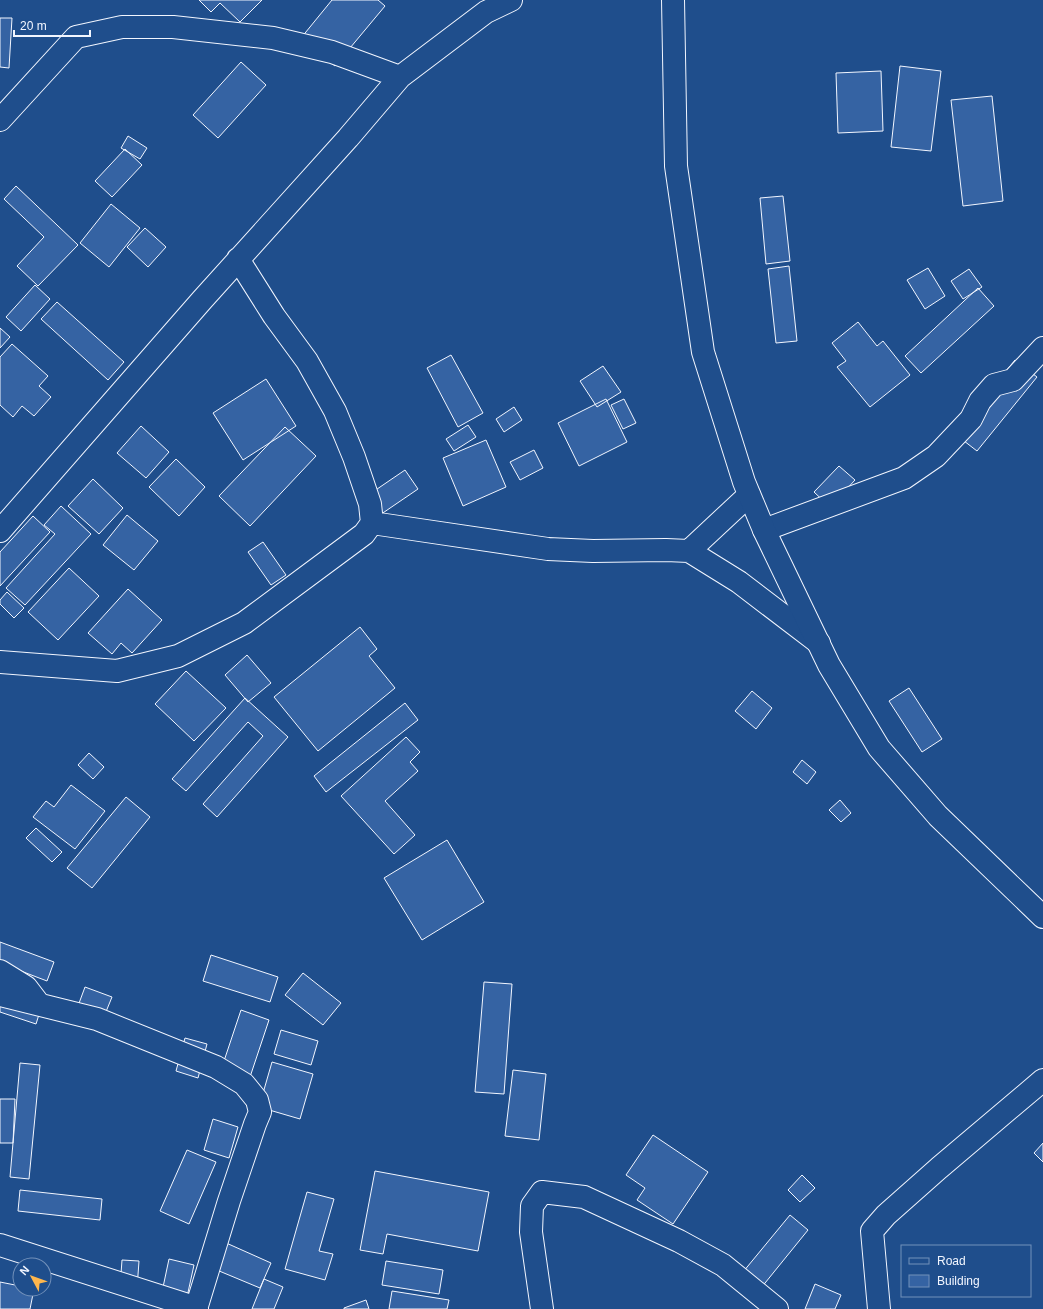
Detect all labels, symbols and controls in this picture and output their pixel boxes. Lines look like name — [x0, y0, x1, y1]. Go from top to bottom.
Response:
scale bar — [14, 12, 90, 38]
text: 20 m — [20, 19, 47, 33]
legend — [901, 1245, 1031, 1297]
text: Road — [937, 1254, 966, 1268]
north arrow — [12, 1257, 52, 1297]
text: N — [17, 1263, 32, 1277]
text: Building — [937, 1274, 980, 1288]

